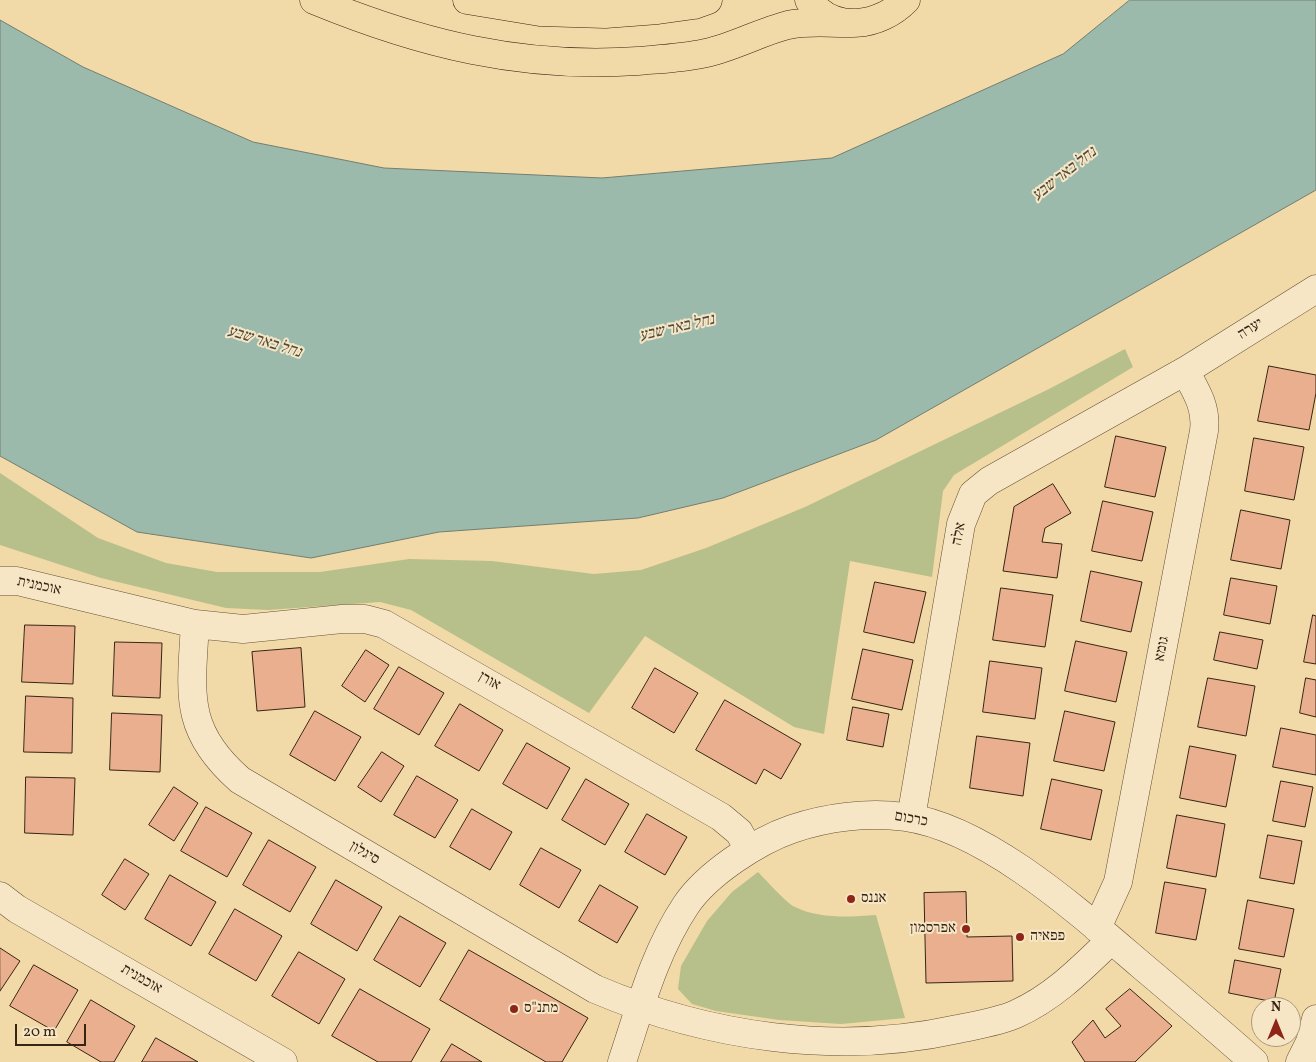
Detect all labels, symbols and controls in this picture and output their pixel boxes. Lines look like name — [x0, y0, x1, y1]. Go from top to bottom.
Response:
water label: נחל באר שבע — [1029, 144, 1101, 206]
water label: נחל באר שבע — [638, 311, 716, 347]
street label: יערה — [1235, 315, 1267, 345]
water label: נחל באר שבע — [225, 323, 303, 363]
street label: אלה — [949, 521, 971, 547]
street label: אוכמנית — [15, 574, 63, 600]
street label: גומא — [1152, 635, 1174, 663]
street label: אורן — [475, 669, 503, 695]
street label: כרכום — [893, 808, 929, 832]
street label: סיגלון — [346, 838, 382, 870]
place label: אננס — [861, 890, 886, 908]
marker: אננס — [845, 893, 857, 905]
place label: אפרסמון — [910, 920, 956, 938]
marker: אפרסמון — [960, 923, 972, 935]
place label: פפאיה — [1030, 928, 1065, 946]
marker: פפאיה — [1014, 931, 1026, 943]
street label: אוכמנית — [117, 961, 165, 999]
north arrow — [1251, 997, 1301, 1047]
text: N — [1271, 998, 1281, 1017]
place label: מתנ"ס — [524, 1000, 558, 1018]
marker: מתנ"ס — [508, 1003, 520, 1015]
scale bar — [18, 1014, 89, 1046]
text: 20 m — [23, 1022, 56, 1043]

